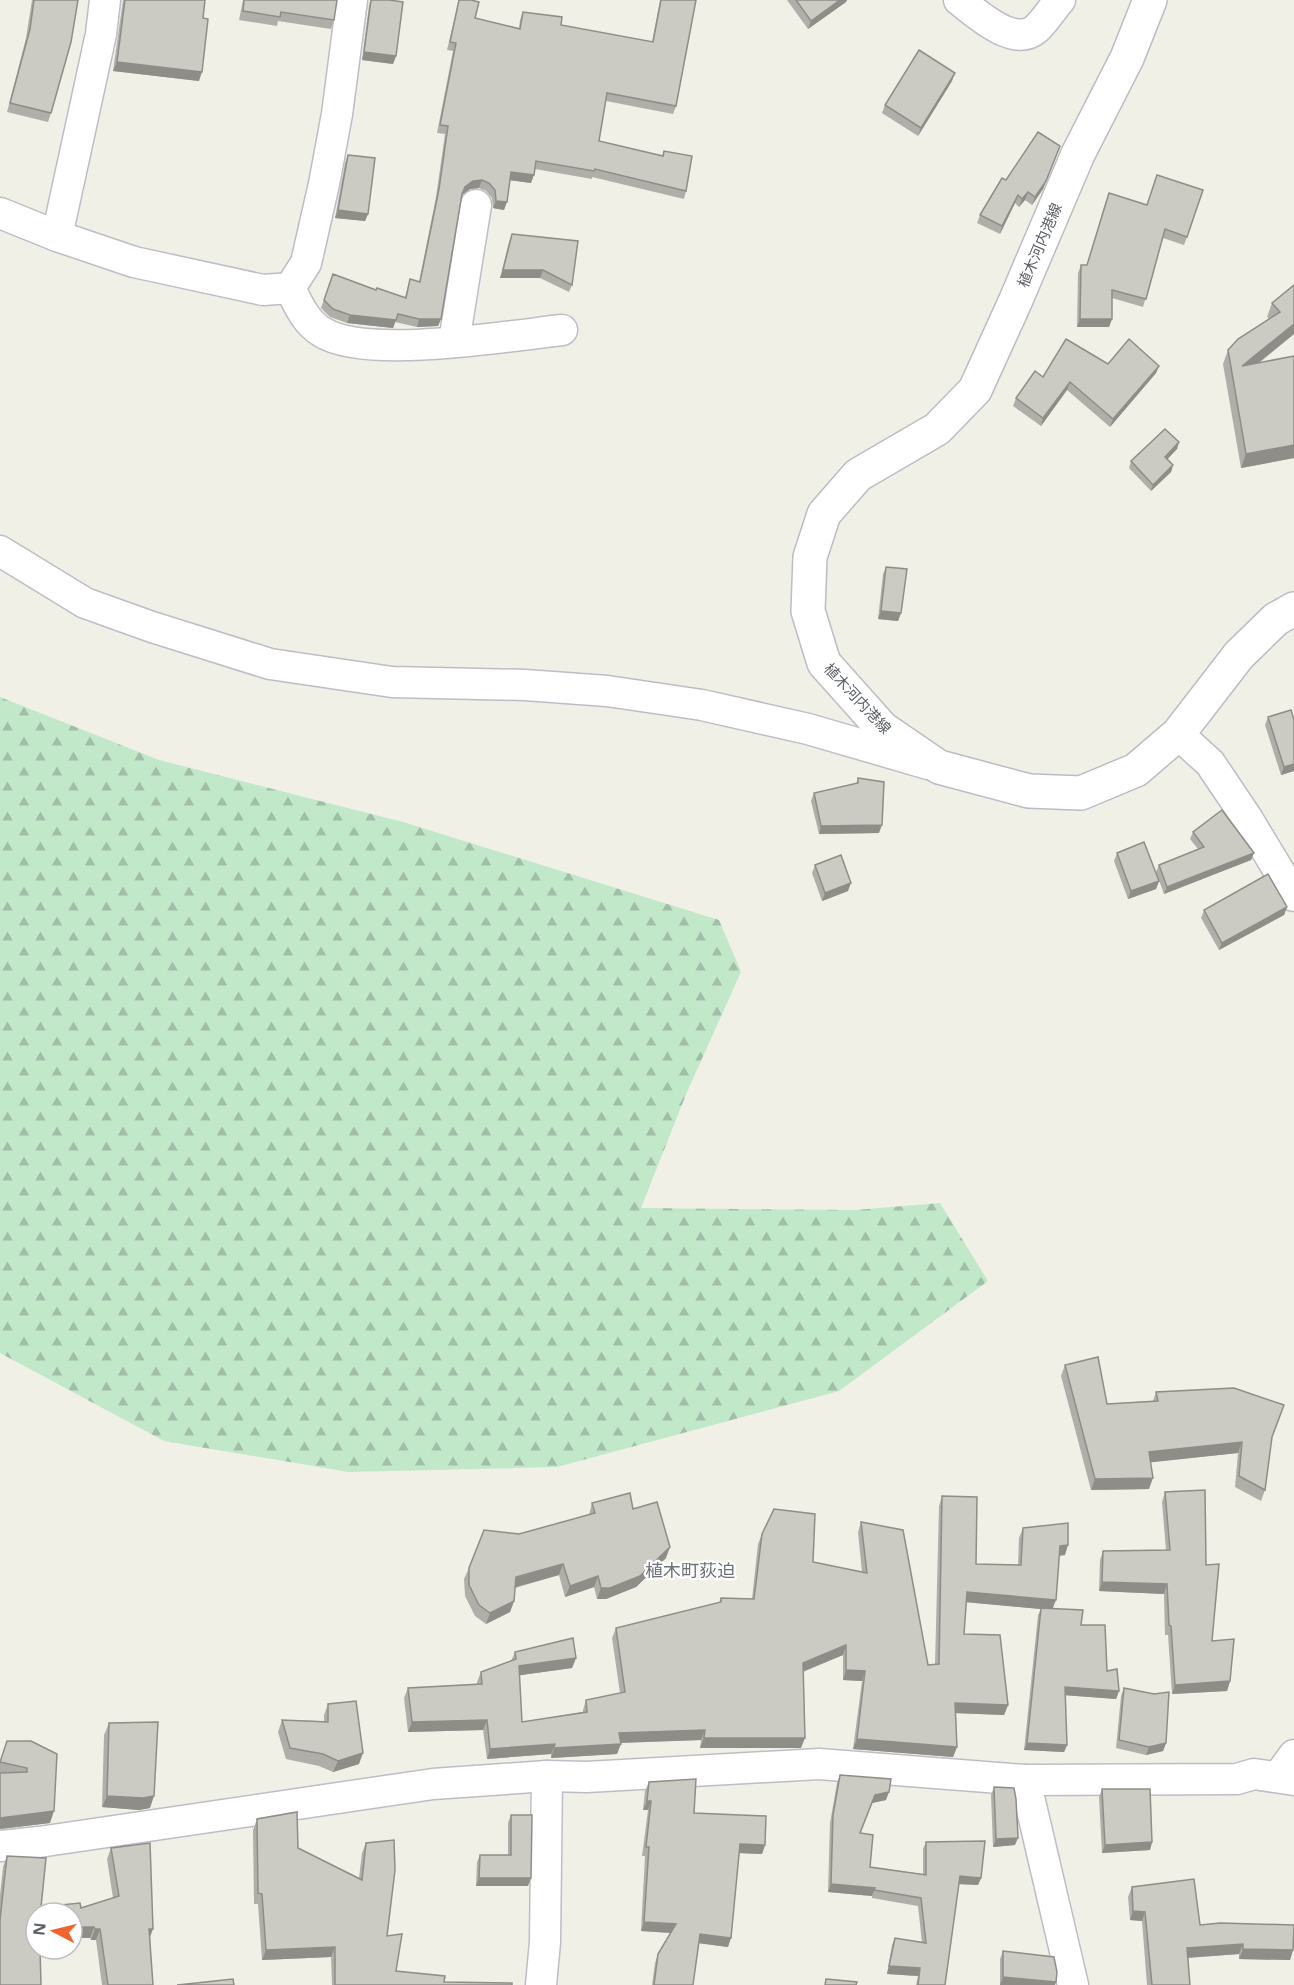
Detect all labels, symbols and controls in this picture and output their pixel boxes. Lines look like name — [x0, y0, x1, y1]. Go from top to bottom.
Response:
street label: 植木河内港線 — [1012, 200, 1066, 290]
street label: 植木河内港線 — [820, 658, 896, 738]
district label: 植木町荻迫 — [645, 1558, 735, 1582]
north arrow — [24, 1901, 84, 1961]
text: N — [27, 1921, 51, 1937]

